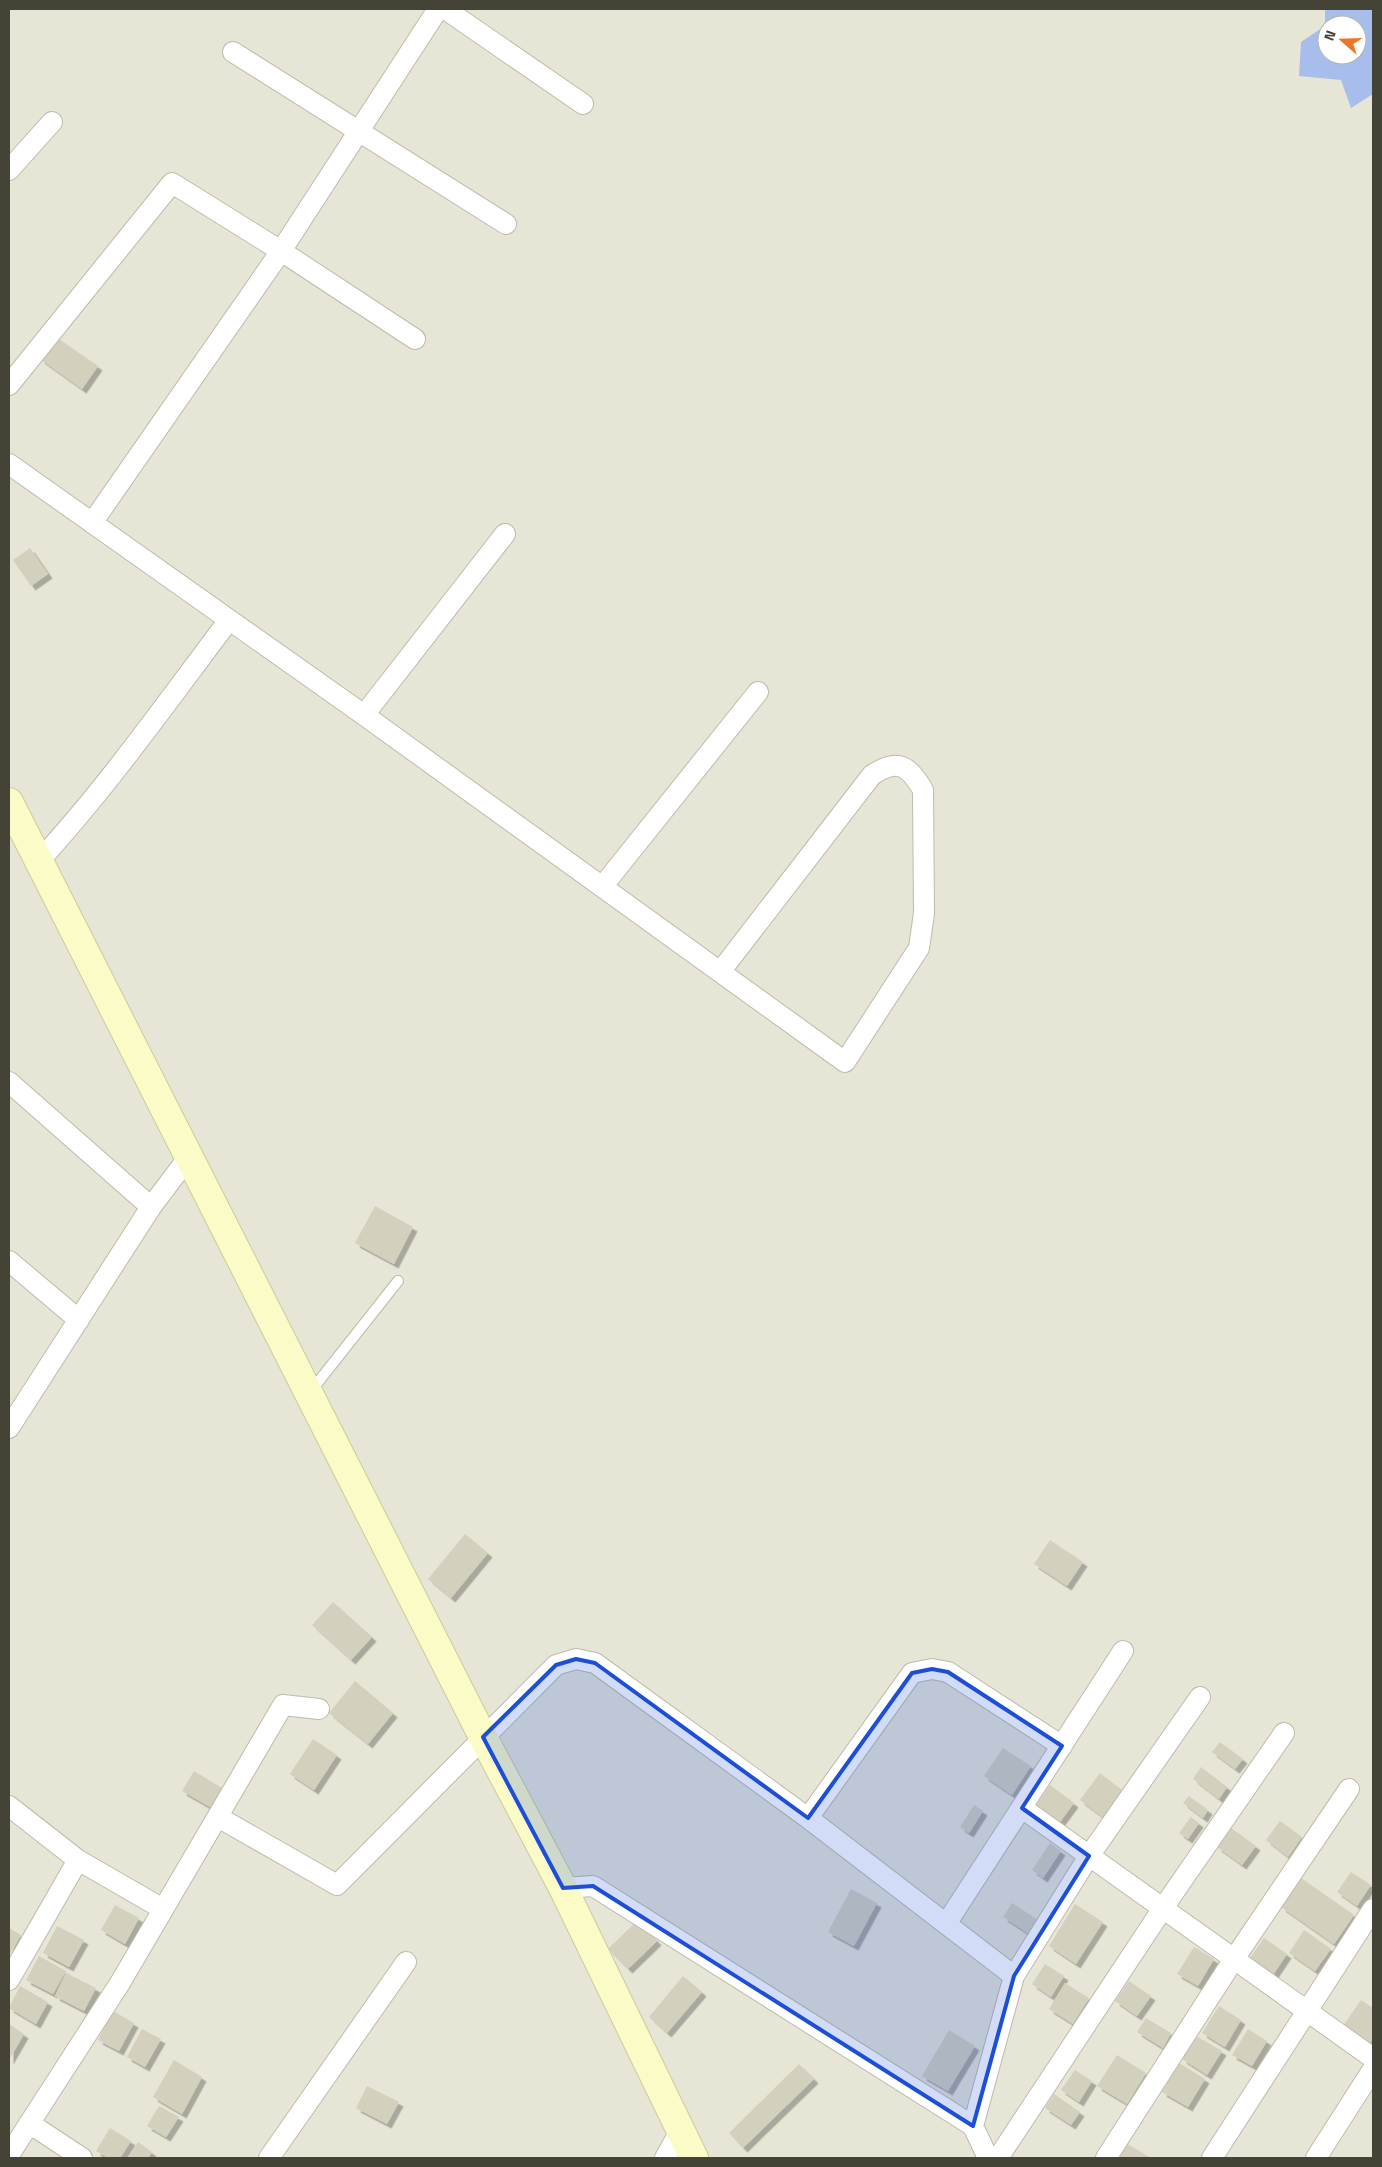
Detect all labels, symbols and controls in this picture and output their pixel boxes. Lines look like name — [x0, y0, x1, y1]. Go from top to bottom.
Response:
north arrow — [1317, 15, 1367, 65]
text: N — [1318, 27, 1341, 44]

